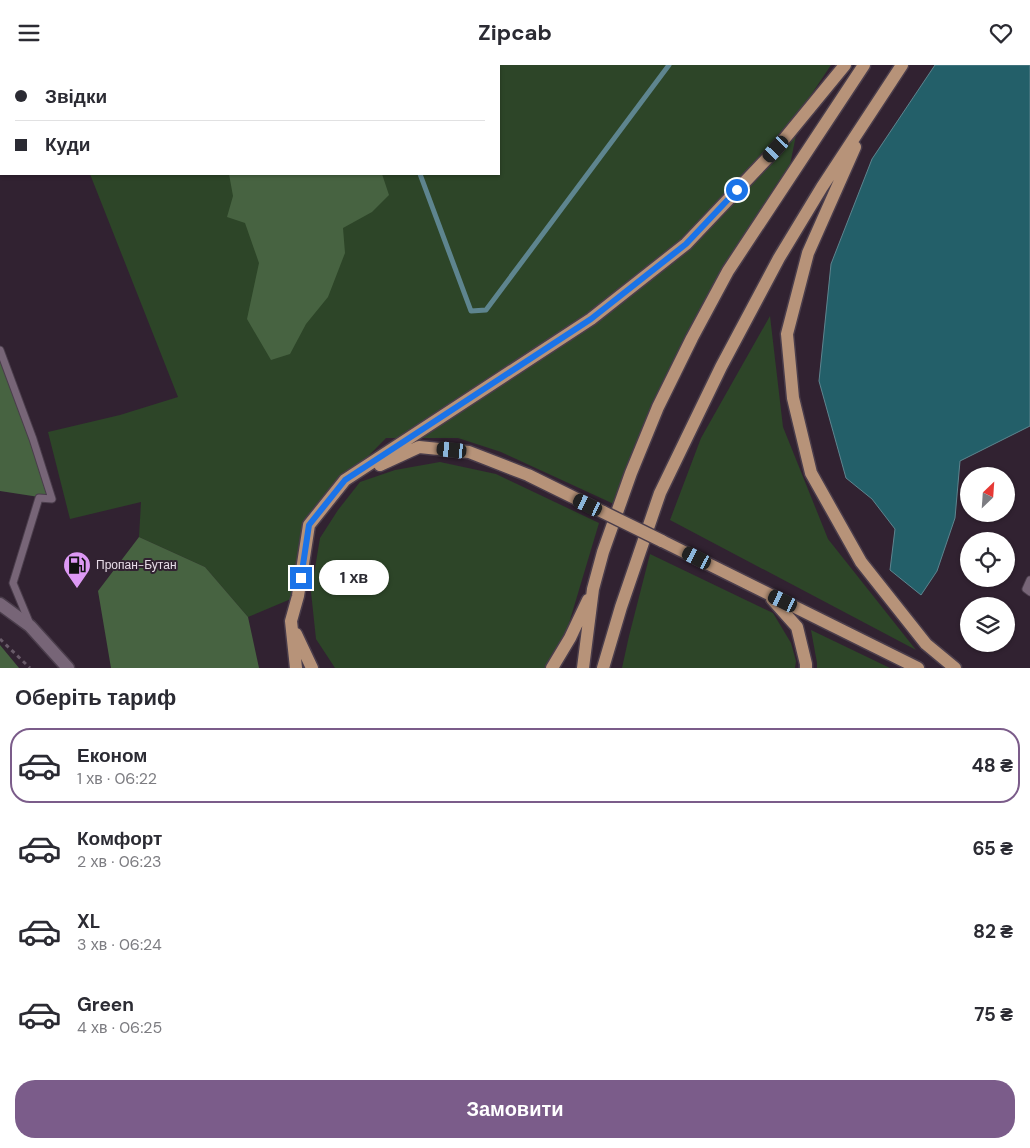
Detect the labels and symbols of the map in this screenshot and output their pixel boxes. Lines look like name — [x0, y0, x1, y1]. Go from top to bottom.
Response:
car — [760, 133, 791, 165]
route start — [726, 179, 748, 201]
car — [436, 441, 467, 459]
north arrow — [960, 467, 1015, 523]
car — [571, 492, 604, 518]
car — [680, 545, 713, 571]
fuel station icon: Пропан-Бутан — [62, 550, 92, 589]
place label: Пропан-Бутан — [96, 557, 177, 573]
callout: 1 хв — [318, 561, 388, 595]
route end — [290, 567, 312, 589]
car — [766, 588, 799, 614]

